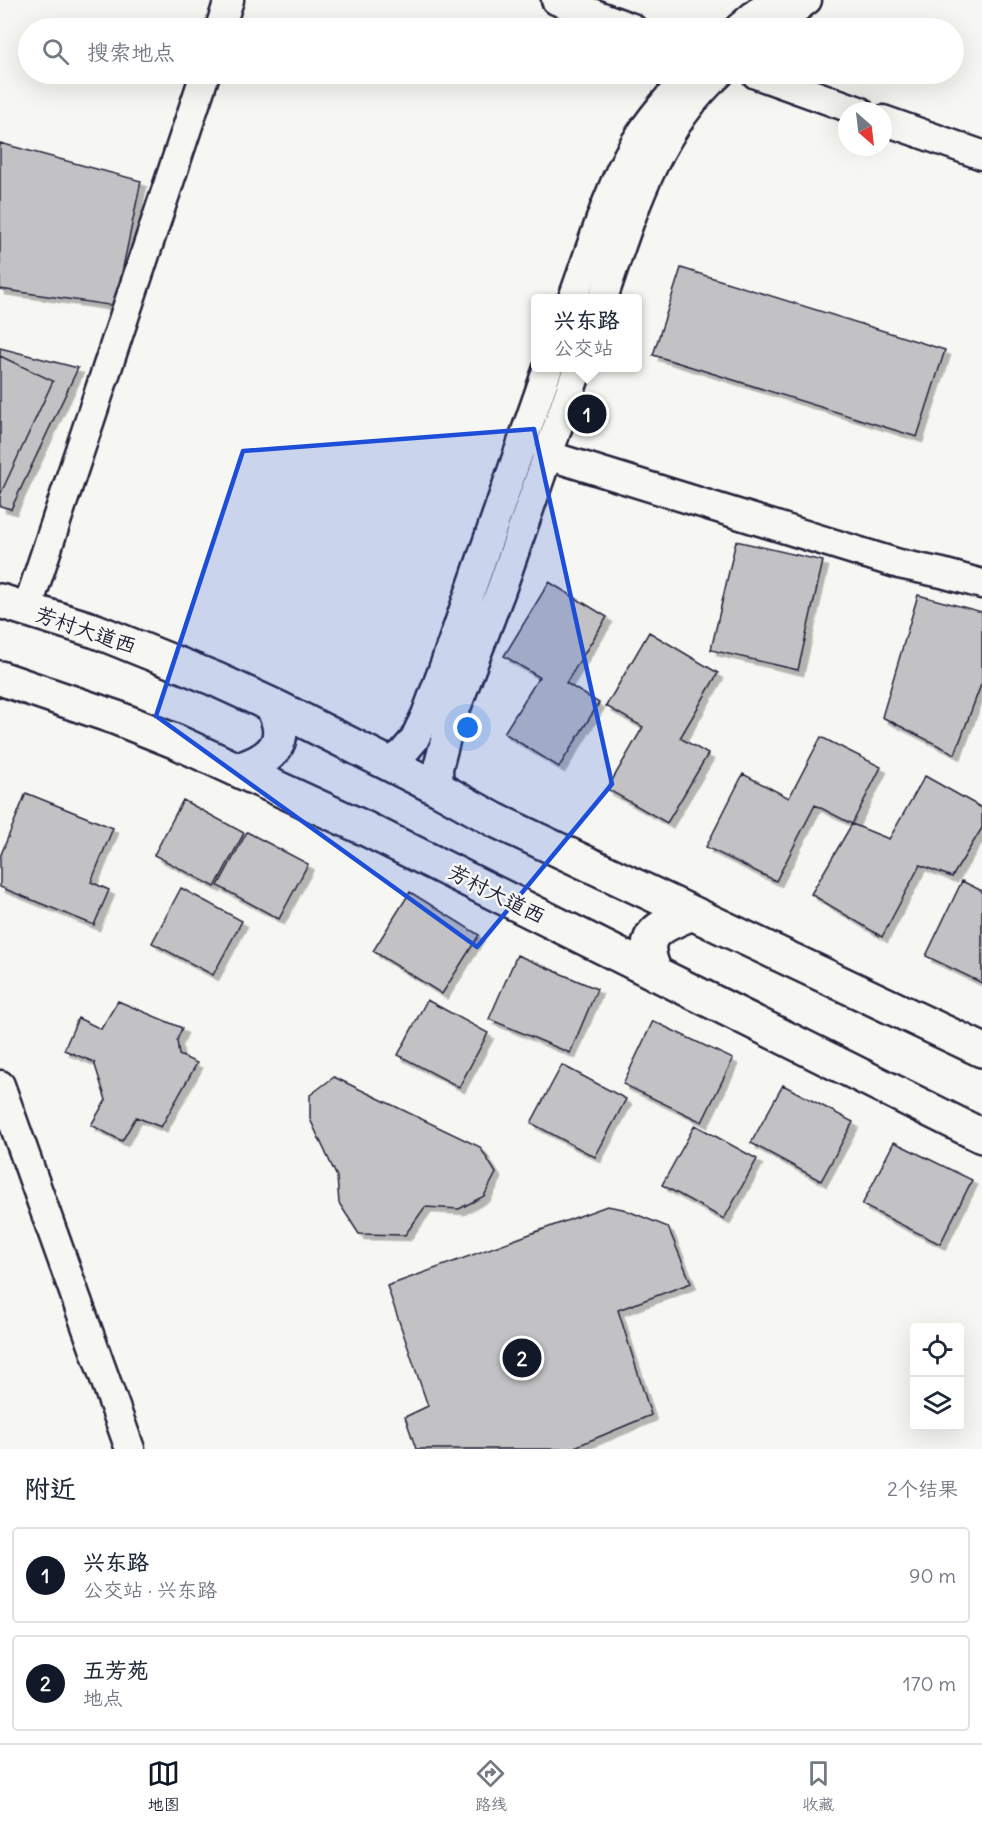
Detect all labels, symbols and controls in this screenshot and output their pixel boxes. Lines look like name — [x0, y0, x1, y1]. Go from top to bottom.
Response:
search box — [18, 18, 964, 84]
icon: search — [39, 35, 72, 68]
text: 搜索地点 — [87, 38, 175, 66]
north arrow — [838, 102, 892, 156]
popup — [531, 294, 642, 372]
text: 兴东路 — [553, 306, 620, 334]
text: 公交站 — [553, 335, 613, 360]
pin: 1 — [568, 392, 606, 436]
street label: 芳村大道西 — [32, 600, 140, 660]
your location — [453, 713, 482, 742]
street label: 芳村大道西 — [444, 858, 550, 930]
map controls — [910, 1323, 964, 1431]
button: locate — [910, 1323, 964, 1377]
pin: 2 — [502, 1336, 542, 1380]
button: layers — [910, 1377, 964, 1431]
text: 附近 — [24, 1472, 76, 1505]
text: 2个结果 — [887, 1476, 958, 1501]
text: 兴东路 — [83, 1548, 149, 1576]
text: 1 — [42, 1563, 49, 1588]
text: 90 m — [909, 1563, 956, 1588]
text: 公交站 · 兴东路 — [83, 1577, 217, 1602]
text: 五芳苑 — [83, 1656, 149, 1684]
text: 2 — [40, 1671, 51, 1696]
text: 170 m — [903, 1671, 956, 1696]
text: 地点 — [83, 1685, 123, 1710]
tab: 地图 — [147, 1757, 180, 1815]
tab: 路线 — [474, 1757, 507, 1815]
tab: 收藏 — [802, 1757, 835, 1815]

